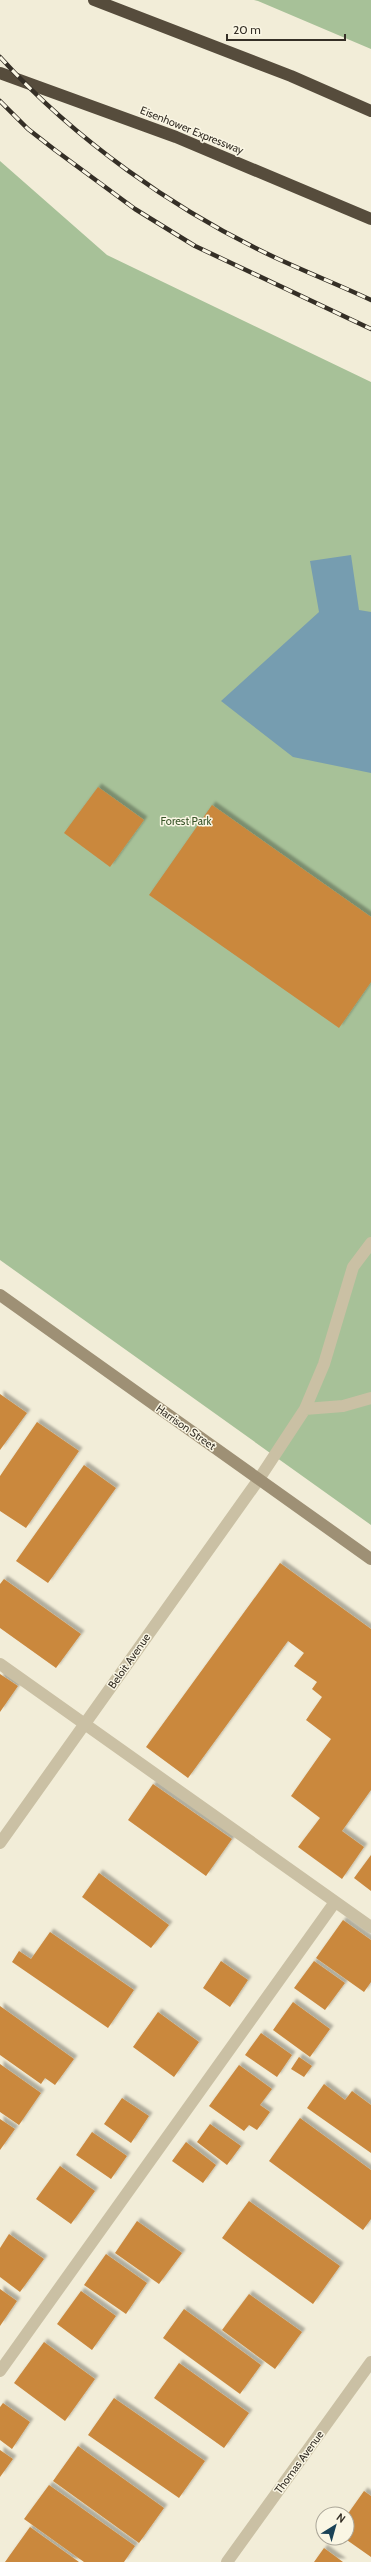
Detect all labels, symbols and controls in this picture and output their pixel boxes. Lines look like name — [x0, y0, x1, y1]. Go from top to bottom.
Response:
scale bar — [227, 16, 345, 42]
text: 20 m — [233, 22, 261, 37]
street label: Eisenhower Expressway — [138, 103, 246, 157]
park label: Forest Park — [161, 814, 211, 828]
street label: Harrison Street — [153, 1401, 219, 1453]
street label: Beloit Avenue — [105, 1630, 153, 1691]
street label: Thomas Avenue — [271, 2427, 327, 2496]
north arrow — [315, 2506, 355, 2546]
text: N — [334, 2510, 348, 2526]

